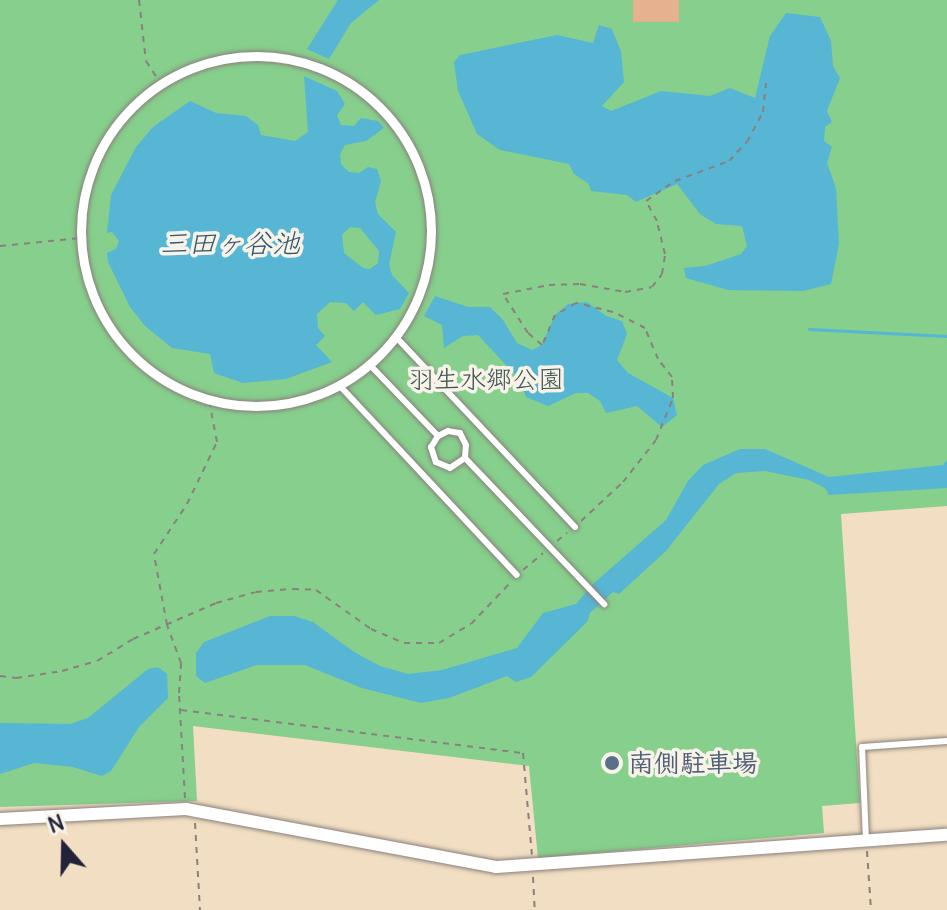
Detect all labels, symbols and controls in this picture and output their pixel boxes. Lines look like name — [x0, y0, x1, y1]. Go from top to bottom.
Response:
water label: 三田ヶ谷池 — [160, 226, 300, 260]
park label: 羽生水郷公園 — [408, 363, 564, 395]
place label: 南側駐車場 — [628, 747, 758, 779]
marker: 南側駐車場 — [603, 754, 621, 772]
north arrow — [24, 806, 104, 886]
text: N — [44, 808, 68, 839]

